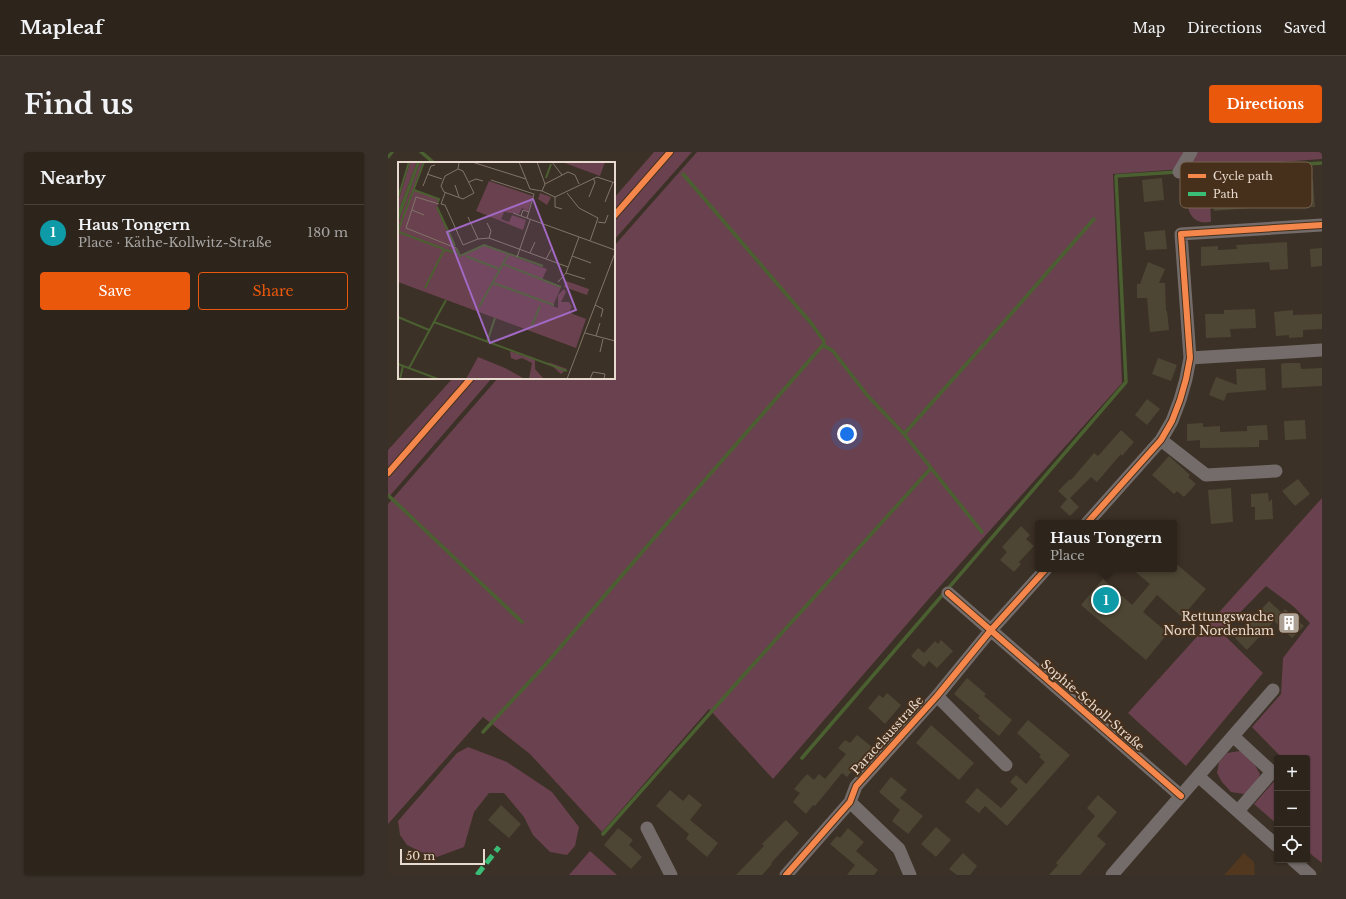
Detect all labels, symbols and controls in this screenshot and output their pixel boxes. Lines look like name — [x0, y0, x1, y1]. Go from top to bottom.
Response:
text: Mapleaf — [20, 16, 103, 39]
text: Map — [1133, 19, 1165, 37]
text: Directions — [1187, 19, 1262, 37]
text: Saved — [1284, 19, 1326, 37]
button: Directions — [1209, 85, 1322, 123]
text: Find us — [24, 87, 134, 122]
inset map — [398, 162, 615, 379]
legend — [1180, 162, 1312, 208]
text: Nearby — [40, 168, 106, 189]
text: Cycle path — [1213, 169, 1273, 183]
text: Path — [1213, 187, 1239, 201]
text: Haus Tongern — [78, 215, 190, 234]
text: 1 — [50, 224, 56, 241]
text: 180 m — [307, 224, 348, 241]
text: Place · Käthe-Kollwitz-Straße — [78, 234, 272, 251]
button: Save — [40, 272, 190, 310]
button: Share — [198, 272, 348, 310]
your location — [837, 424, 857, 444]
popup — [1035, 520, 1177, 572]
text: Haus Tongern — [1050, 528, 1162, 547]
text: Place — [1050, 547, 1085, 564]
pin: 1 — [1093, 585, 1119, 615]
place label: Rettungswache Nord Nordenham — [1164, 609, 1274, 638]
building icon: Rettungswache Nord Nordenham — [1276, 610, 1302, 636]
street label: Sophie-Scholl-Straße — [1038, 656, 1148, 754]
street label: Paracelsusstraße — [848, 692, 926, 777]
map controls — [1274, 755, 1310, 863]
button: + — [1274, 755, 1310, 791]
button: − — [1274, 791, 1310, 827]
button: locate — [1274, 827, 1310, 863]
scale bar — [400, 847, 485, 866]
text: 50 m — [406, 849, 435, 863]

